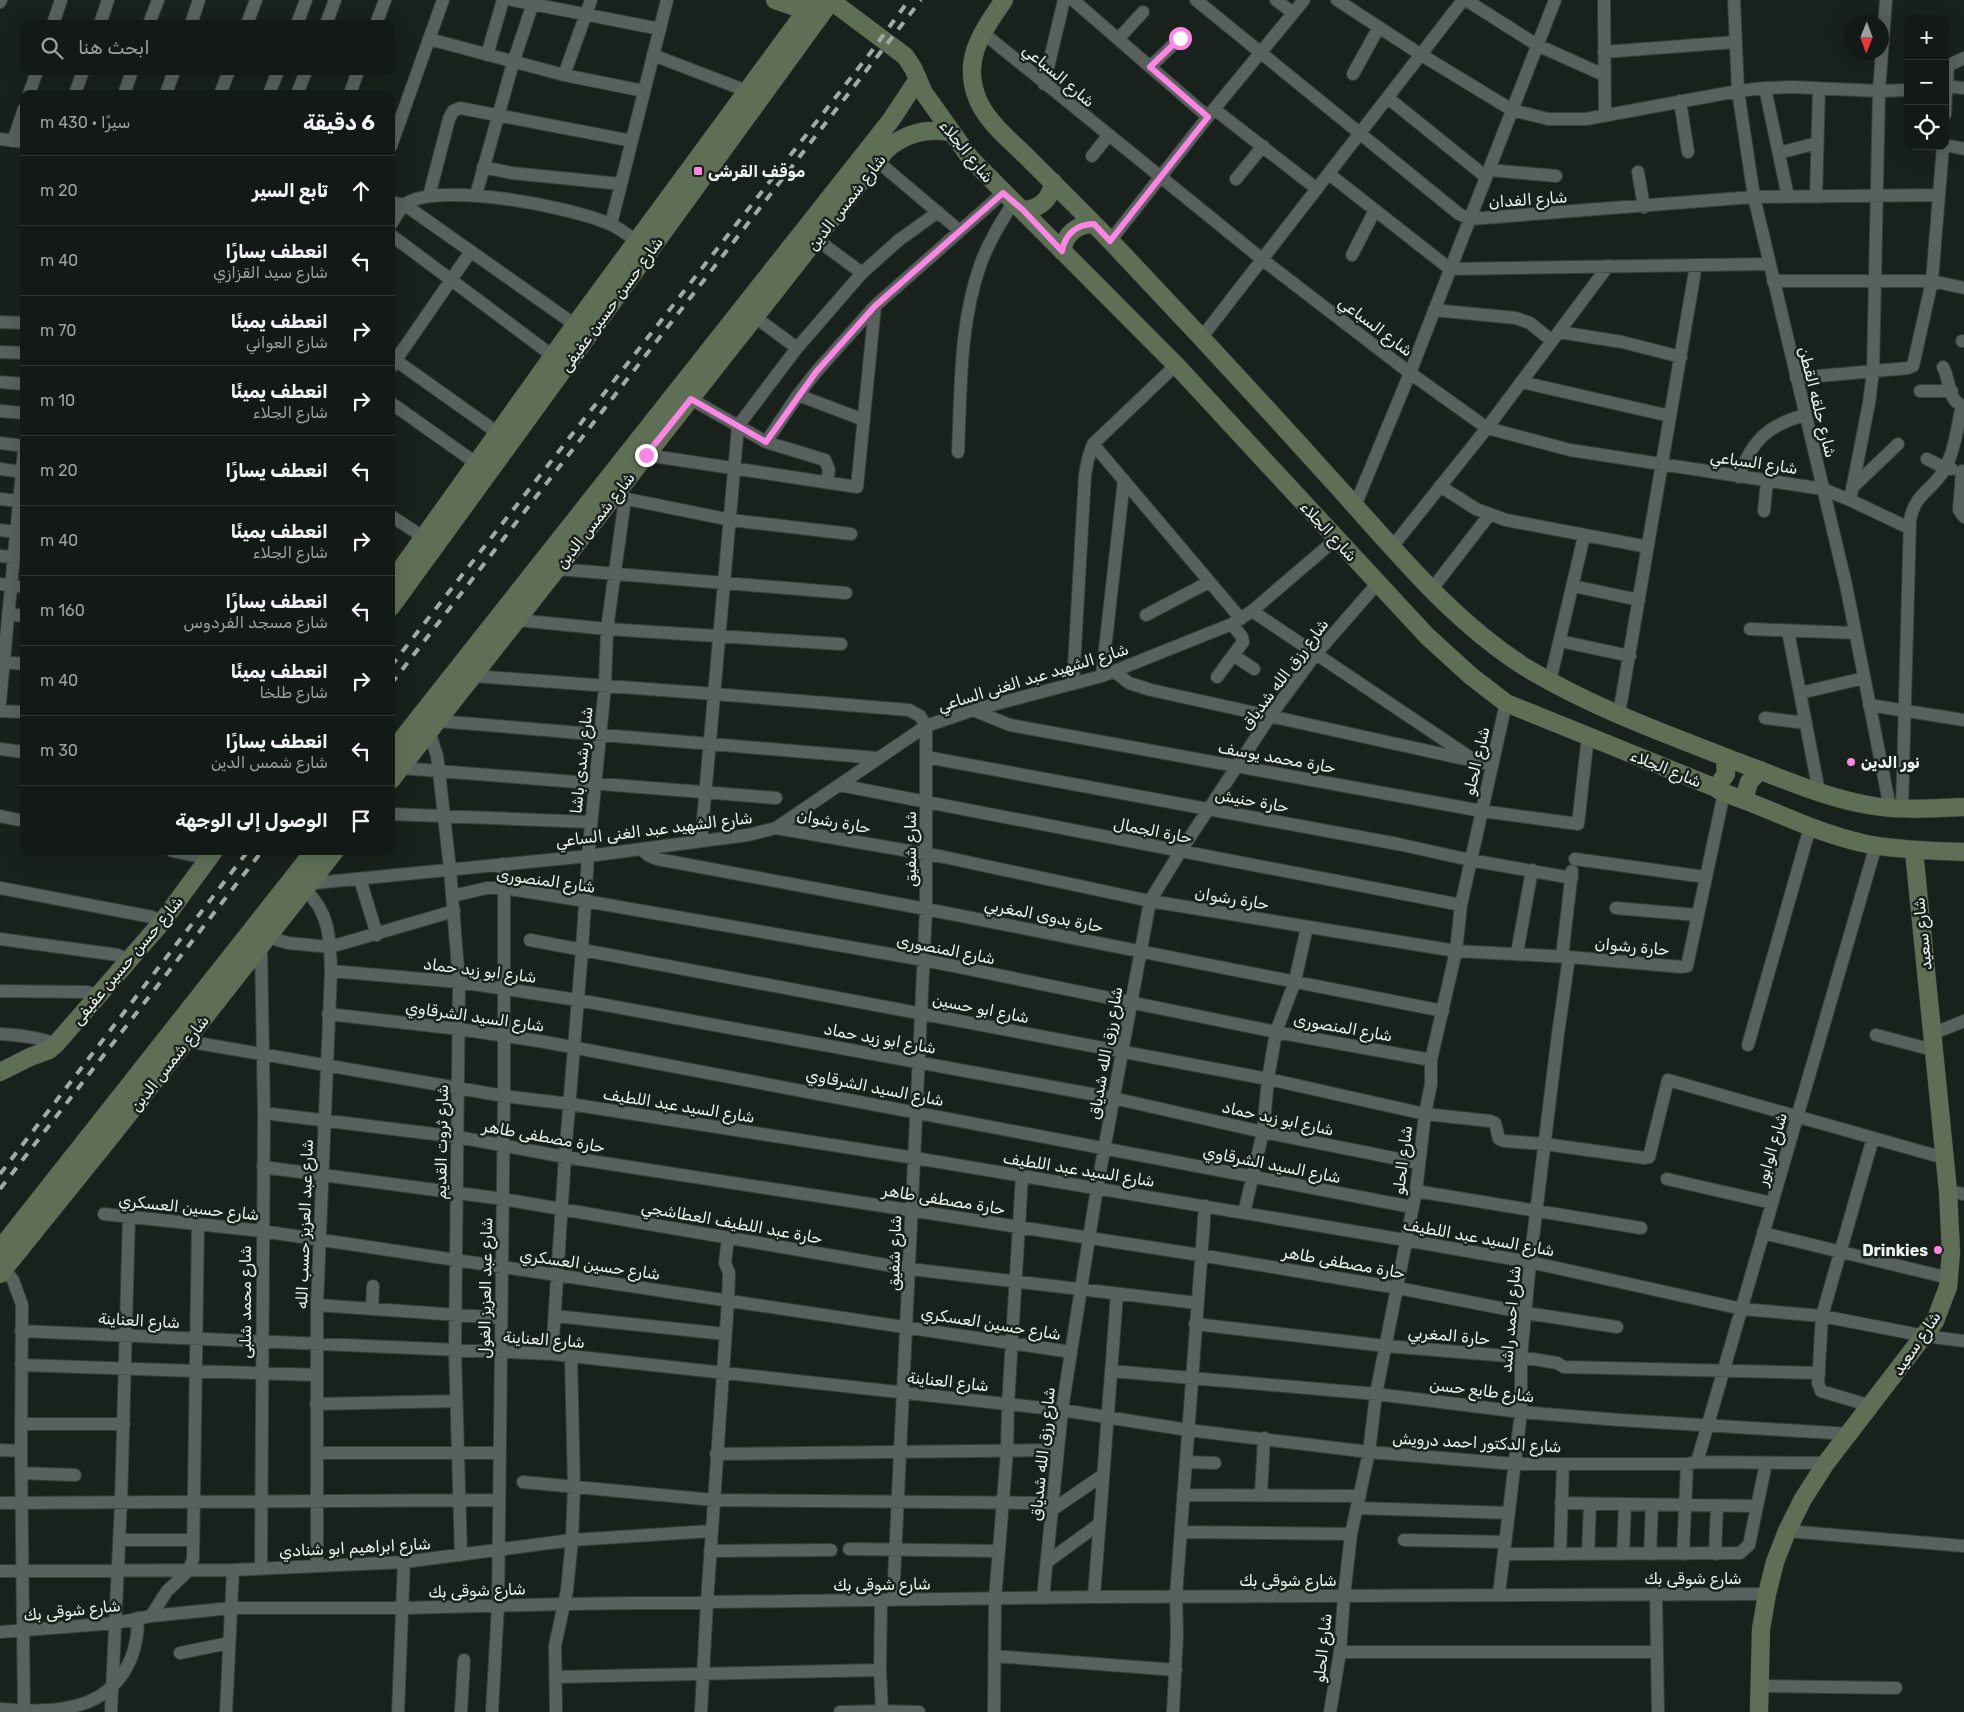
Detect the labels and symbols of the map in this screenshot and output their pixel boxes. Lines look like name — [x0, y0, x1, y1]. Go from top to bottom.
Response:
north arrow — [1844, 15, 1889, 60]
route start — [1169, 27, 1192, 50]
street label: شارع السباعي — [1017, 40, 1099, 113]
street label: شارع الجلاء — [934, 116, 998, 188]
street label: شارع شمس الدين — [803, 150, 891, 255]
place label: موقف القرشى — [708, 162, 805, 181]
marker: موقف القرشى — [692, 165, 704, 177]
street label: شارع الفدان — [1488, 187, 1568, 214]
street label: شارع حسن حسين عفيفى — [556, 233, 669, 377]
street label: شارع السباعي — [1333, 292, 1417, 363]
street label: شارع حلقه القطن — [1793, 345, 1840, 460]
route end — [635, 444, 658, 467]
street label: شارع السباعي — [1709, 447, 1799, 481]
street label: شارع شمس الدين — [552, 468, 640, 573]
street label: شارع الجلاء — [1294, 497, 1361, 567]
street label: شارع رزق الله شدياق — [1236, 615, 1334, 735]
street label: شارع الشهيد عبد الغنى الساعي — [935, 639, 1132, 718]
street label: شارع رشدى باشا — [566, 705, 599, 815]
street label: شارع الحلو — [1459, 725, 1496, 798]
street label: حارة محمد يوسف — [1216, 738, 1337, 778]
street label: شارع الجلاء — [1627, 746, 1704, 793]
place label: نور الدين — [1861, 753, 1920, 772]
marker: نور الدين — [1845, 756, 1857, 768]
street label: حارة حنيش — [1213, 785, 1290, 817]
street label: حارة رشوان — [795, 806, 872, 838]
street label: شارع الشهيد عبد الغنى الساعي — [554, 808, 754, 854]
street label: شارع شفيق — [901, 811, 922, 887]
street label: حارة الجمال — [1112, 814, 1194, 848]
street label: شارع المنصورى — [495, 864, 597, 899]
street label: حارة رشوان — [1193, 883, 1270, 915]
street label: شارع حسن حسين عفيفى — [68, 892, 189, 1030]
street label: حارة بدوى المغربي — [982, 895, 1105, 939]
street label: شارع سعيد — [1909, 896, 1938, 971]
street label: شارع المنصورى — [895, 931, 997, 970]
street label: حارة رشوان — [1594, 934, 1670, 960]
street label: شارع ابو زيد حماد — [422, 954, 538, 989]
street label: شارع رزق الله شدياق — [1084, 985, 1129, 1121]
street label: شارع ابو حسين — [931, 990, 1031, 1029]
street label: شارع السيد الشرقاوي — [404, 997, 546, 1038]
street label: شارع المنصورى — [1292, 1009, 1394, 1047]
street label: شارع شمس الدين — [126, 1011, 214, 1116]
street label: شارع ابو زيد حماد — [822, 1019, 938, 1060]
street label: شارع السيد الشرقاوي — [804, 1065, 946, 1112]
street label: شارع ثروت القديم — [431, 1084, 454, 1200]
street label: شارع السيد عبد اللطيف — [601, 1084, 756, 1129]
street label: شارع ابو زيد حماد — [1220, 1097, 1336, 1142]
street label: شارع الوابور — [1752, 1110, 1793, 1189]
street label: حارة مصطفى طاهر — [480, 1116, 607, 1158]
street label: شارع الحلو — [1389, 1124, 1418, 1196]
street label: شارع عبد العزيز حسب الله — [292, 1139, 319, 1309]
street label: شارع السيد الشرقاوي — [1201, 1142, 1343, 1189]
street label: شارع السيد عبد اللطيف — [1001, 1148, 1156, 1193]
street label: حارة مصطفى طاهر — [880, 1180, 1007, 1220]
street label: شارع حسين العسكري — [117, 1191, 260, 1226]
street label: حارة عبد اللطيف العطاشجي — [639, 1197, 824, 1251]
street label: شارع شفيق — [884, 1215, 907, 1291]
street label: شارع السيد عبد اللطيف — [1401, 1215, 1556, 1262]
street label: شارع عبد العزيز الغول — [475, 1217, 498, 1359]
place label: Drinkies — [1862, 1241, 1928, 1260]
street label: حارة مصطفى طاهر — [1280, 1242, 1407, 1284]
marker: Drinkies — [1932, 1244, 1944, 1256]
street label: شارع محمد شلبى — [236, 1245, 257, 1359]
street label: شارع حسين العسكري — [518, 1245, 661, 1286]
street label: شارع احمد راشد — [1496, 1265, 1527, 1374]
street label: شارع حسين العسكري — [919, 1303, 1062, 1346]
street label: شارع سعيد — [1888, 1308, 1946, 1380]
street label: شارع العناينة — [97, 1309, 181, 1334]
street label: حارة المغربي — [1407, 1322, 1491, 1352]
street label: شارع العناينة — [502, 1327, 586, 1354]
street label: شارع العناينة — [906, 1368, 990, 1397]
street label: شارع طايع حسن — [1428, 1375, 1535, 1408]
street label: شارع رزق الله شدياق — [1026, 1386, 1061, 1522]
street label: شارع الدكتور احمد درويش — [1392, 1429, 1562, 1458]
street label: شارع ابراهيم ابو شنادي — [279, 1534, 432, 1563]
street label: شارع شوقى بك — [1644, 1569, 1742, 1590]
street label: شارع شوقى بك — [1239, 1571, 1337, 1592]
street label: شارع شوقى بك — [833, 1574, 931, 1597]
street label: شارع شوقى بك — [428, 1579, 526, 1604]
street label: شارع شوقى بك — [22, 1596, 122, 1627]
street label: شارع الحلو — [1309, 1612, 1338, 1684]

